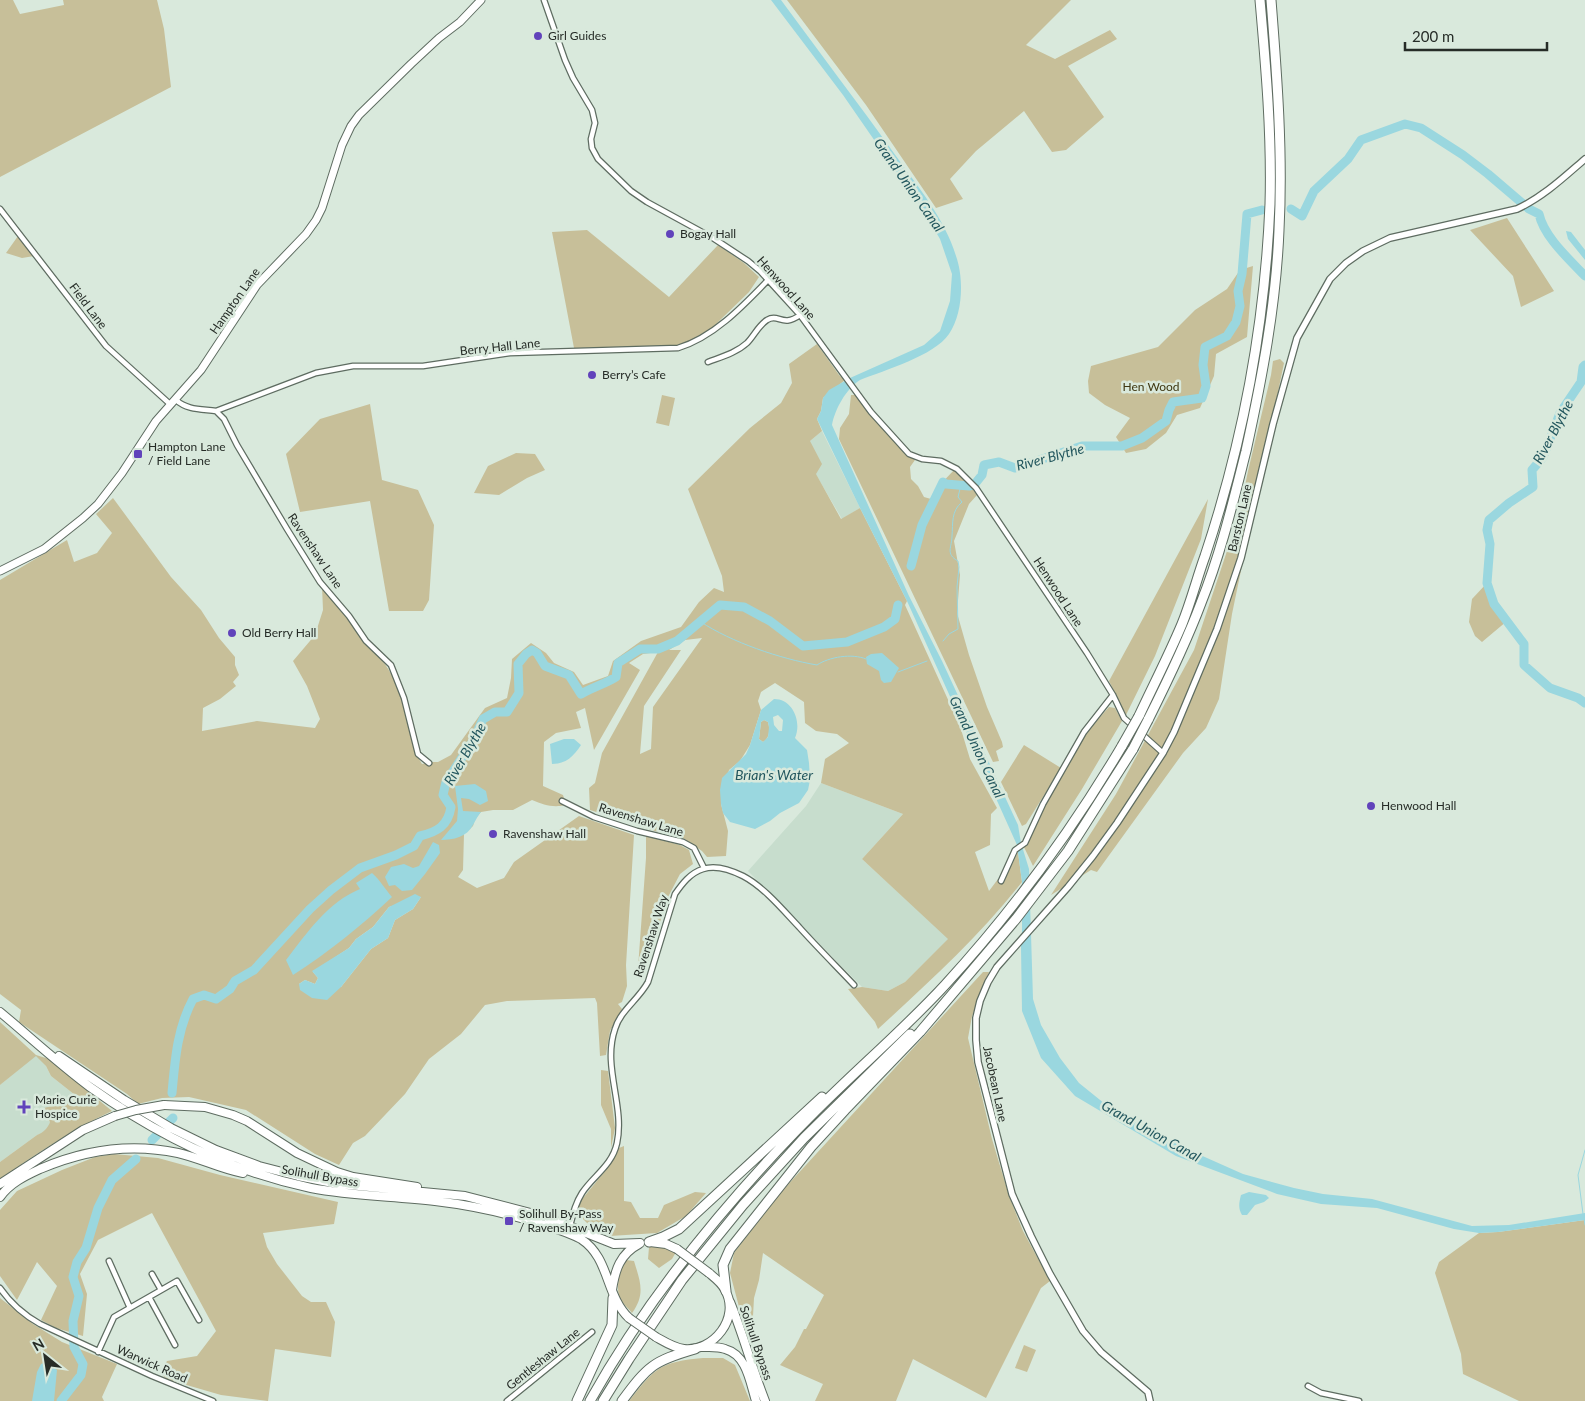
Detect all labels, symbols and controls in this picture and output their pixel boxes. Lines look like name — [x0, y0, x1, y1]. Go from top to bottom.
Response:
scale bar — [1405, 20, 1548, 52]
text: 200 m — [1412, 27, 1454, 45]
place label: Girl Guides — [548, 28, 606, 43]
marker: Girl Guides — [532, 30, 544, 42]
water label: Grand Union Canal — [871, 135, 948, 235]
place label: Bogay Hall — [680, 226, 736, 241]
marker: Bogay Hall — [664, 228, 676, 240]
street label: Henwood Lane — [754, 253, 819, 322]
street label: Hampton Lane — [206, 265, 263, 337]
street label: Field Lane — [66, 280, 111, 332]
street label: Berry Hall Lane — [459, 335, 541, 358]
place label: Berry’s Cafe — [602, 367, 666, 382]
marker: Berry’s Cafe — [586, 369, 598, 381]
park label: Hen Wood — [1123, 379, 1180, 394]
water label: River Blythe — [1529, 397, 1577, 466]
place label: Hampton Lane / Field Lane — [148, 439, 225, 468]
water label: River Blythe — [1014, 439, 1086, 474]
marker: Hampton Lane / Field Lane — [132, 448, 144, 460]
street label: Barston Lane — [1224, 483, 1255, 553]
street label: Ravenshaw Lane — [285, 510, 346, 591]
street label: Henwood Lane — [1030, 554, 1086, 629]
place label: Old Berry Hall — [242, 625, 316, 640]
marker: Old Berry Hall — [226, 627, 238, 639]
water label: Grand Union Canal — [946, 693, 1009, 800]
water label: River Blythe — [440, 719, 489, 788]
water label: Brian's Water — [735, 766, 813, 783]
place label: Henwood Hall — [1381, 798, 1456, 813]
street label: Ravenshaw Lane — [597, 800, 685, 839]
marker: Henwood Hall — [1365, 800, 1377, 812]
place label: Ravenshaw Hall — [503, 826, 586, 841]
marker: Ravenshaw Hall — [487, 828, 499, 840]
street label: Ravenshaw Way — [630, 892, 671, 979]
street label: Jacobean Lane — [980, 1045, 1011, 1123]
place label: Marie Curie Hospice — [35, 1092, 97, 1121]
water label: Grand Union Canal — [1099, 1096, 1204, 1165]
marker: Marie Curie Hospice — [17, 1100, 31, 1114]
street label: Solihull Bypass — [280, 1161, 360, 1190]
place label: Solihull By-Pass / Ravenshaw Way — [519, 1206, 614, 1235]
marker: Solihull By-Pass / Ravenshaw Way — [503, 1215, 515, 1227]
street label: Solihull Bypass — [737, 1304, 776, 1382]
street label: Gentleshaw Lane — [503, 1324, 583, 1393]
north arrow — [20, 1331, 70, 1381]
text: N — [29, 1334, 47, 1354]
street label: Warwick Road — [114, 1341, 190, 1386]

